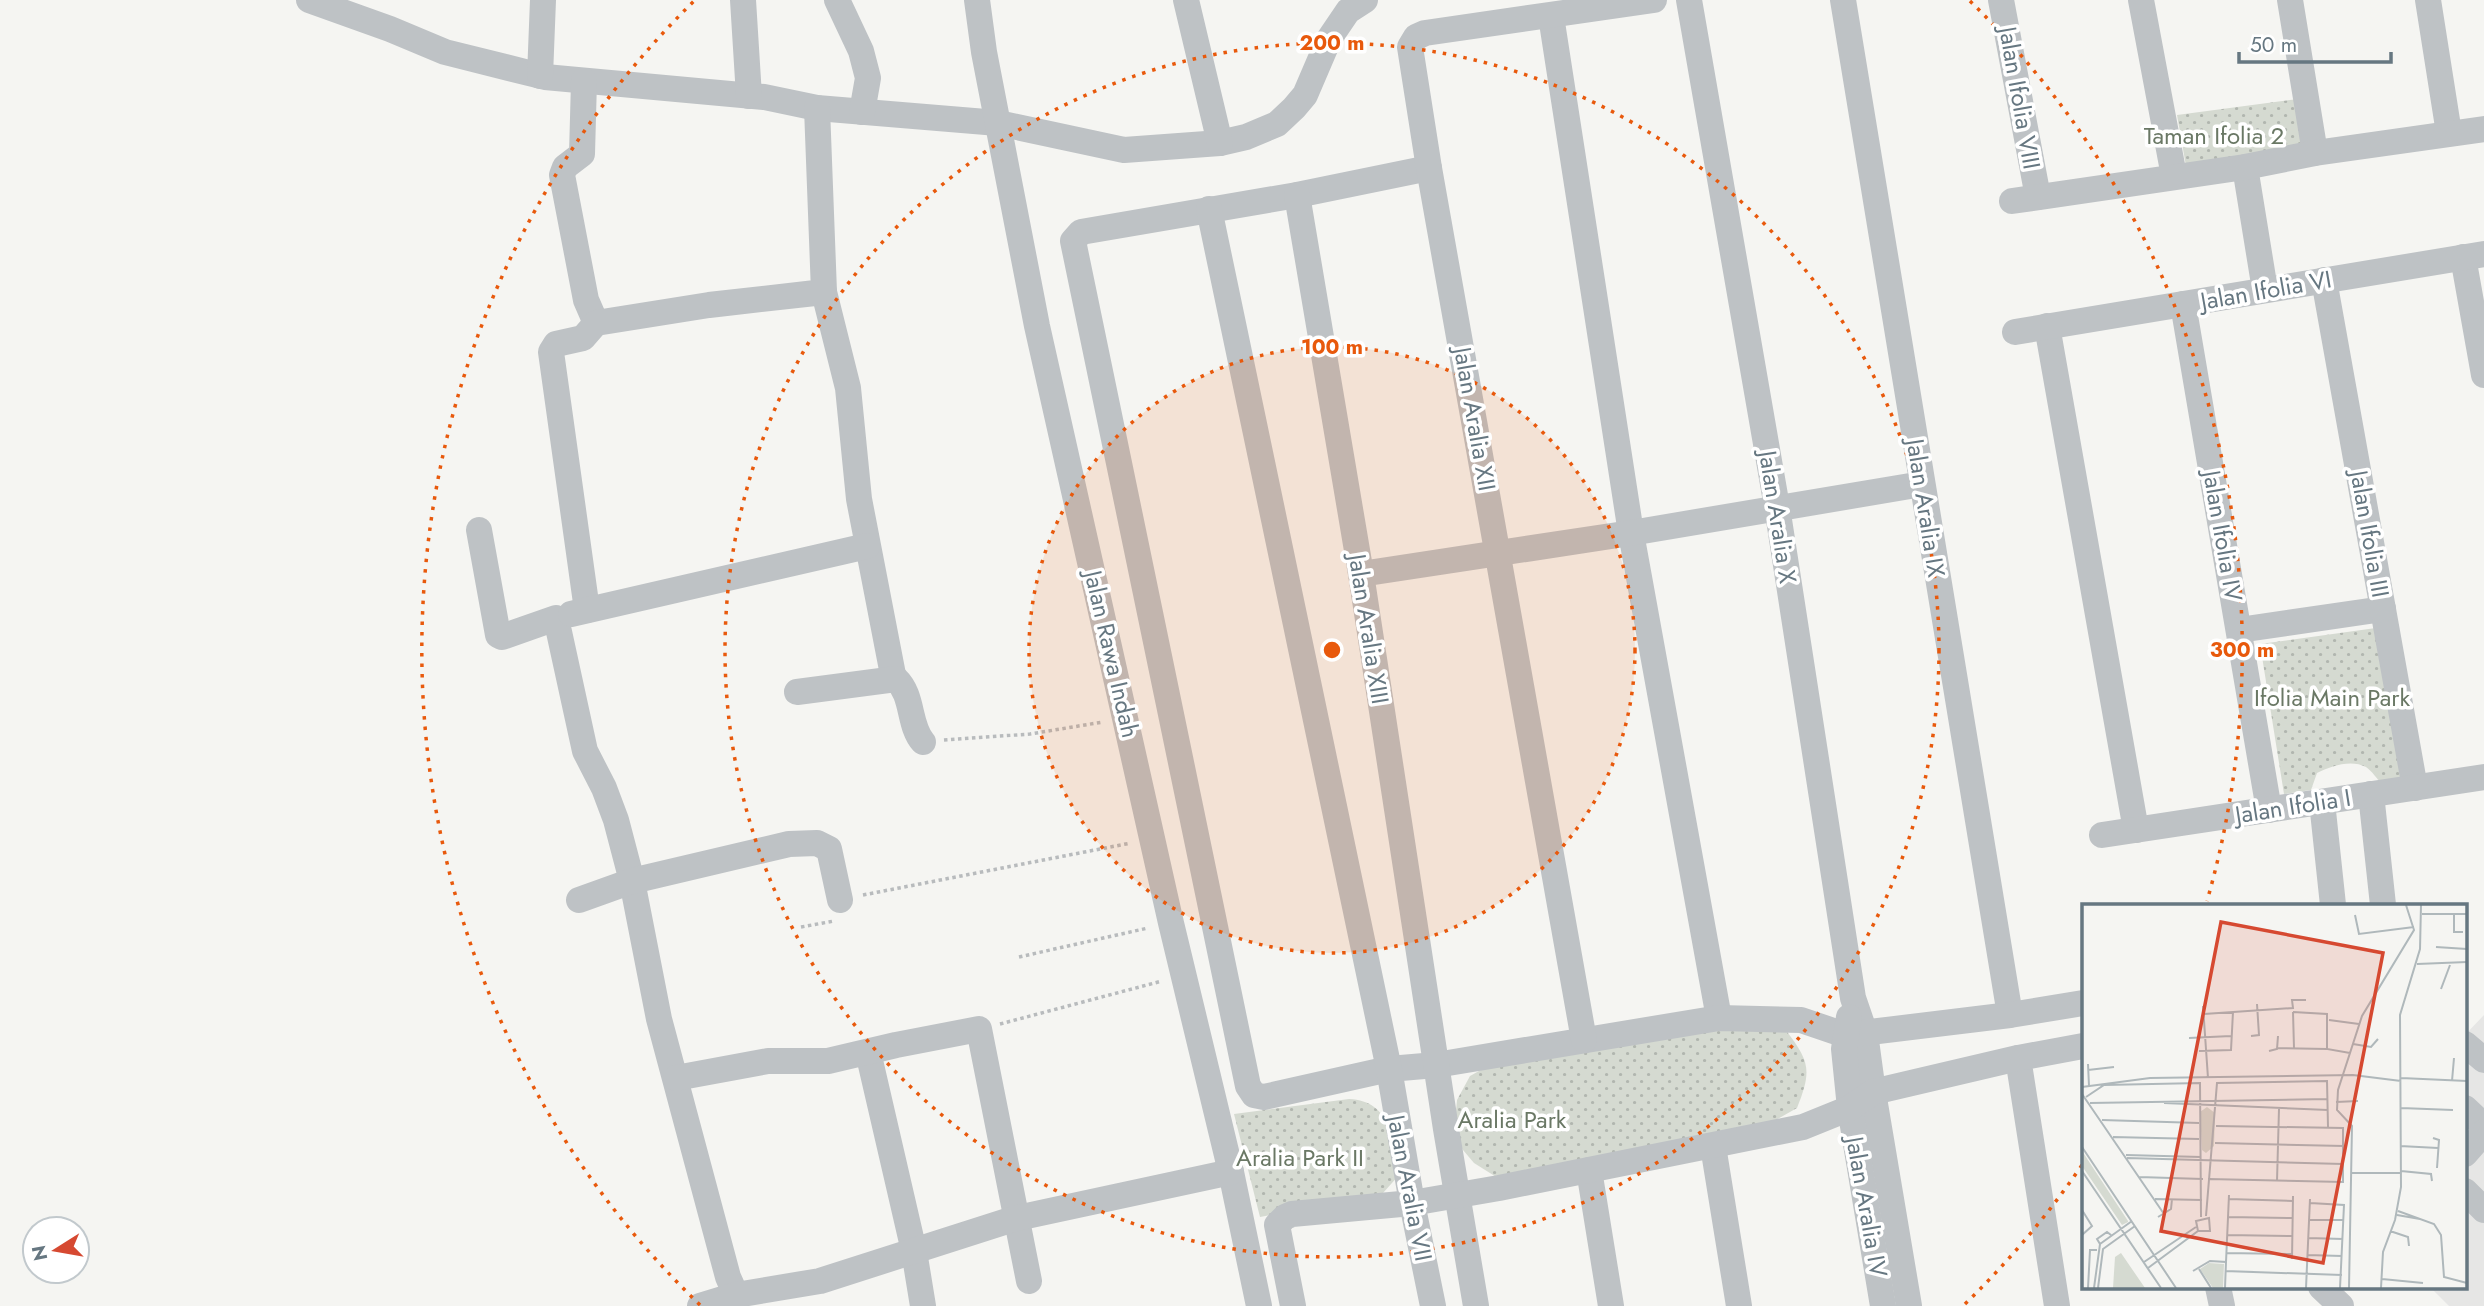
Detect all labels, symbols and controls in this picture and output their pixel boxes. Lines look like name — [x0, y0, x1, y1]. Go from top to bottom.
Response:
street label: Jalan Ifolia VIII — [1990, 21, 2050, 172]
scale bar — [2239, 21, 2391, 65]
text: 200 m — [1299, 28, 1365, 58]
text: 50 m — [2250, 30, 2297, 60]
park label: Taman Ifolia 2 — [2144, 118, 2284, 153]
street label: Jalan Ifolia VI — [2195, 261, 2334, 319]
text: 100 m — [1301, 332, 1363, 362]
street label: Jalan Aralia XII — [1445, 341, 1505, 494]
street label: Jalan Aralia IX — [1897, 433, 1954, 580]
street label: Jalan Aralia X — [1750, 445, 1806, 586]
street label: Jalan Ifolia IV — [2194, 465, 2252, 604]
street label: Jalan Ifolia III — [2341, 465, 2398, 600]
street label: Jalan Aralia XIII — [1339, 549, 1398, 706]
street label: Jalan Rawa Indah — [1075, 564, 1148, 741]
text: 300 m — [2210, 635, 2274, 665]
centre of rings — [1320, 638, 1344, 662]
park label: Ifolia Main Park — [2254, 680, 2411, 715]
street label: Jalan Ifolia I — [2230, 780, 2353, 833]
inset map — [2082, 904, 2466, 1288]
park label: Aralia Park — [1458, 1102, 1567, 1137]
street label: Jalan Aralia VII — [1378, 1109, 1441, 1264]
street label: Jalan Aralia IV — [1837, 1131, 1897, 1280]
park label: Aralia Park II — [1236, 1140, 1364, 1175]
north arrow — [21, 1215, 91, 1285]
text: N — [25, 1243, 54, 1263]

